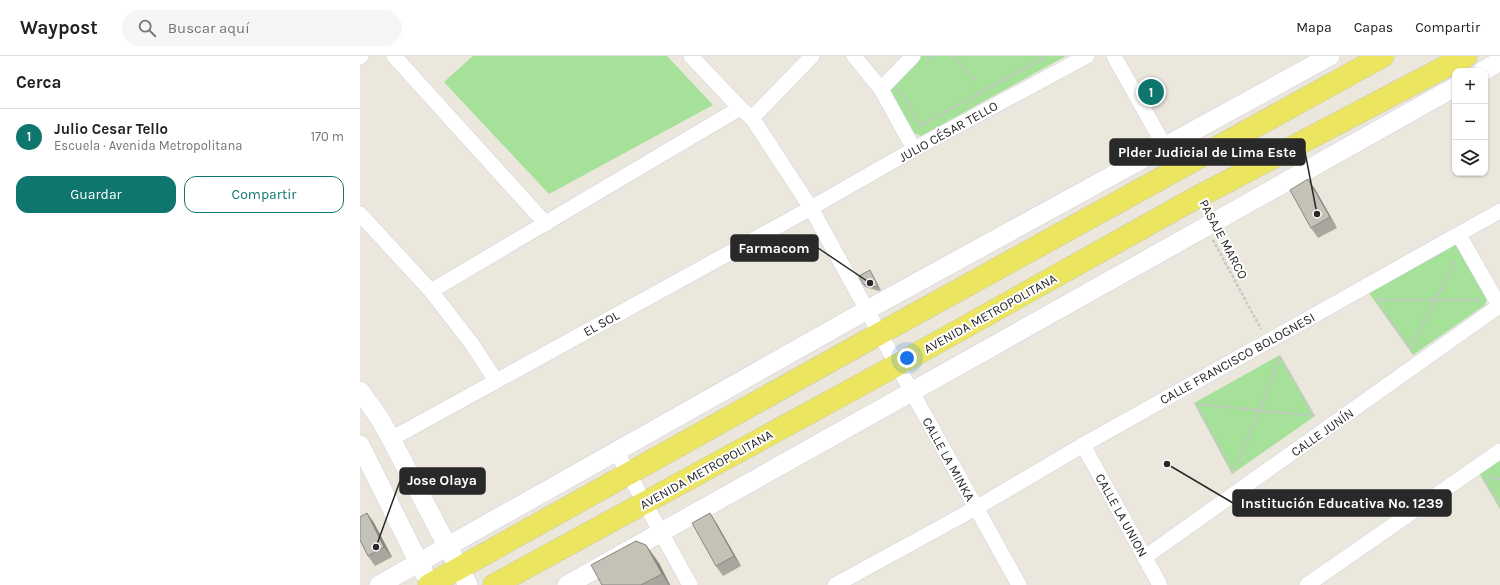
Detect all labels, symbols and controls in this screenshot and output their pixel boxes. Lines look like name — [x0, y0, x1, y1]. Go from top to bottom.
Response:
search box — [122, 10, 402, 46]
text: Waypost — [20, 17, 98, 39]
icon: search — [136, 17, 158, 39]
text: Buscar aquí — [168, 19, 250, 37]
text: Mapa — [1296, 19, 1332, 36]
text: Capas — [1354, 19, 1393, 36]
text: Compartir — [1415, 19, 1480, 36]
map controls — [1452, 68, 1488, 176]
button: + — [1452, 68, 1488, 104]
text: Cerca — [16, 72, 61, 92]
pin: 1 — [1138, 77, 1164, 107]
street label: JULIO CÉSAR TELLO — [895, 96, 1000, 165]
button: − — [1452, 104, 1488, 140]
text: Julio Cesar Tello — [54, 120, 168, 138]
text: 1 — [27, 129, 31, 144]
text: 170 m — [311, 129, 344, 144]
text: Escuela · Avenida Metropolitana — [54, 138, 242, 153]
callout: Plder Judicial de Lima Este — [1110, 139, 1305, 165]
button: layers — [1452, 140, 1488, 176]
text: Plder Judicial de Lima Este — [1118, 144, 1296, 161]
button: Guardar — [16, 176, 176, 213]
button: Compartir — [184, 176, 344, 213]
street label: PASAJE MARCO — [1196, 197, 1251, 282]
callout: Farmacom — [731, 235, 818, 261]
text: Farmacom — [738, 240, 810, 257]
street label: AVENIDA METROPOLITANA — [921, 270, 1060, 356]
street label: EL SOL — [581, 307, 622, 339]
street label: CALLE FRANCISCO BOLOGNESI — [1157, 309, 1317, 407]
your location — [897, 348, 917, 368]
street label: CALLE JUNÍN — [1287, 404, 1357, 460]
street label: CALLE LA MINKA — [919, 415, 978, 504]
street label: AVENIDA METROPOLITANA — [637, 426, 776, 512]
callout: Jose Olaya — [400, 468, 485, 494]
street label: CALLE LA UNION — [1092, 471, 1151, 560]
text: Jose Olaya — [407, 472, 477, 489]
callout: Institución Educativa No. 1239 — [1233, 490, 1451, 516]
text: Institución Educativa No. 1239 — [1241, 495, 1443, 512]

